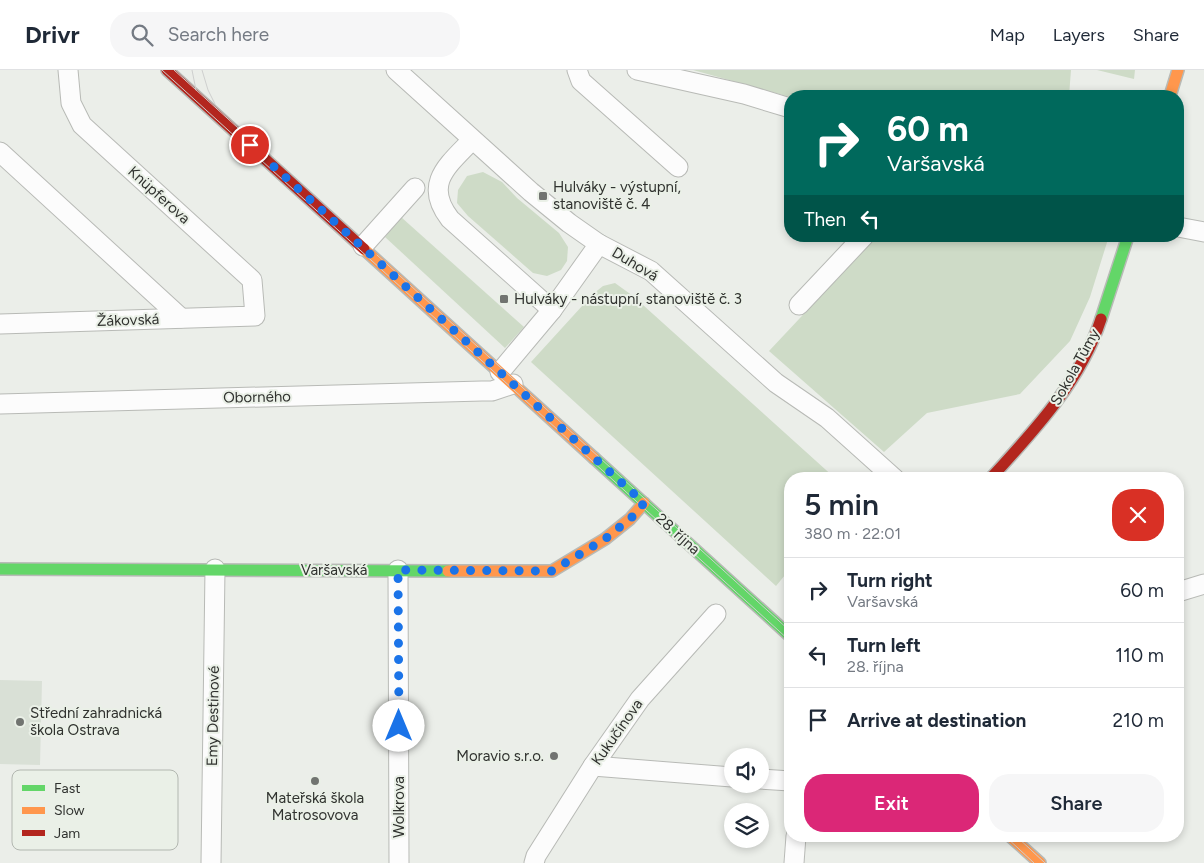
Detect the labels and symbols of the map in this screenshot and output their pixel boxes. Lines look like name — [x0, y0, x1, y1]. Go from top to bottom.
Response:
pin — [229, 124, 271, 166]
street label: Knüpferova — [124, 162, 194, 228]
place label: Hulváky - výstupní, stanoviště č. 4 — [553, 178, 681, 213]
marker: Hulváky - výstupní, stanoviště č. 4 — [537, 190, 549, 202]
street label: Duhová — [609, 243, 661, 285]
place label: Hulváky - nástupní, stanoviště č. 3 — [514, 290, 742, 308]
marker: Hulváky - nástupní, stanoviště č. 3 — [498, 293, 510, 305]
street label: Žákovská — [97, 310, 159, 330]
street label: Sokola Tůmy — [1047, 325, 1103, 408]
street label: Oborného — [223, 387, 291, 407]
street label: 28. října — [652, 510, 704, 558]
street label: Varšavská — [301, 561, 367, 579]
street label: Emy Destinové — [203, 666, 223, 766]
street label: Kukučínova — [588, 695, 646, 769]
position arrow — [372, 699, 424, 751]
place label: Střední zahradnická škola Ostrava — [30, 704, 162, 739]
marker: Střední zahradnická škola Ostrava — [14, 716, 26, 728]
place label: Moravio s.r.o. — [456, 747, 544, 765]
marker: Moravio s.r.o. — [548, 750, 560, 762]
legend — [12, 770, 178, 850]
marker: Mateřská škola Matrosovova — [309, 775, 321, 787]
street label: Wolkrova — [390, 776, 408, 838]
text: Fast — [54, 780, 80, 797]
place label: Mateřská škola Matrosovova — [266, 789, 364, 824]
text: Slow — [54, 802, 85, 819]
text: Jam — [54, 825, 80, 842]

